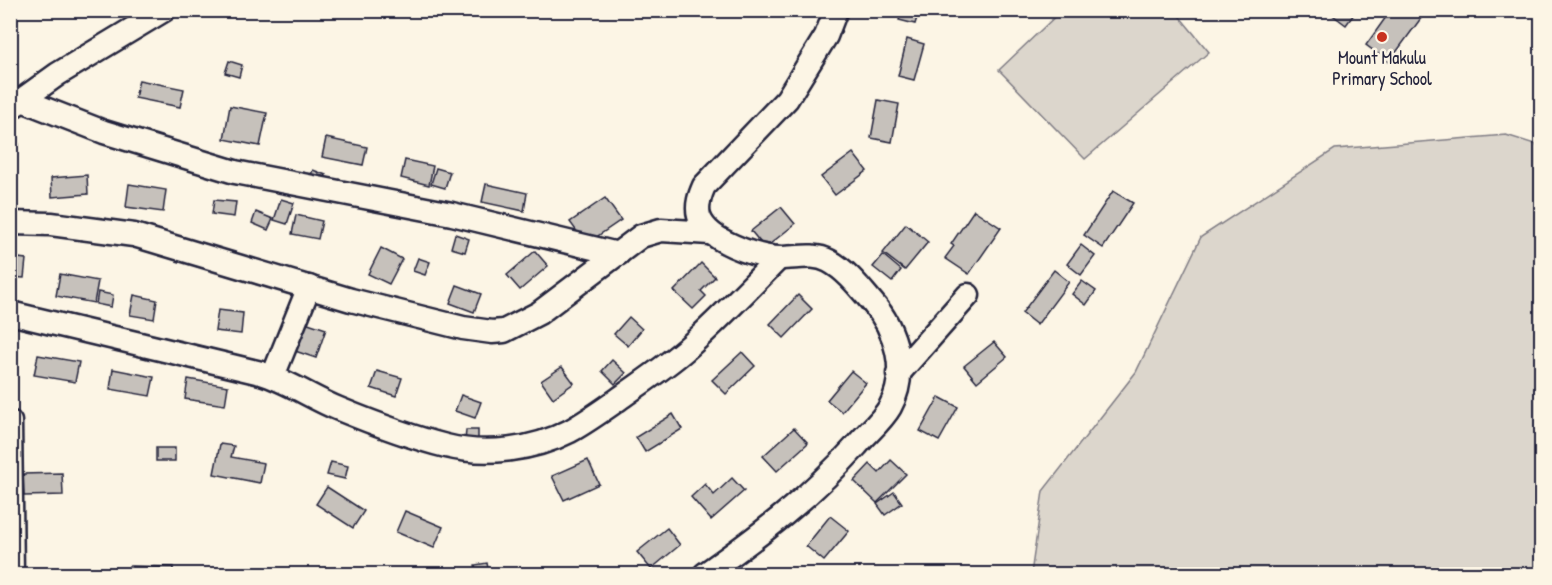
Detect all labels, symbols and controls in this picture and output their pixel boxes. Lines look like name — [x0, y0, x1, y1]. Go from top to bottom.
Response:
marker: Mount Makulu Primary School — [1375, 30, 1389, 44]
place label: Mount Makulu Primary School — [1332, 45, 1432, 91]

